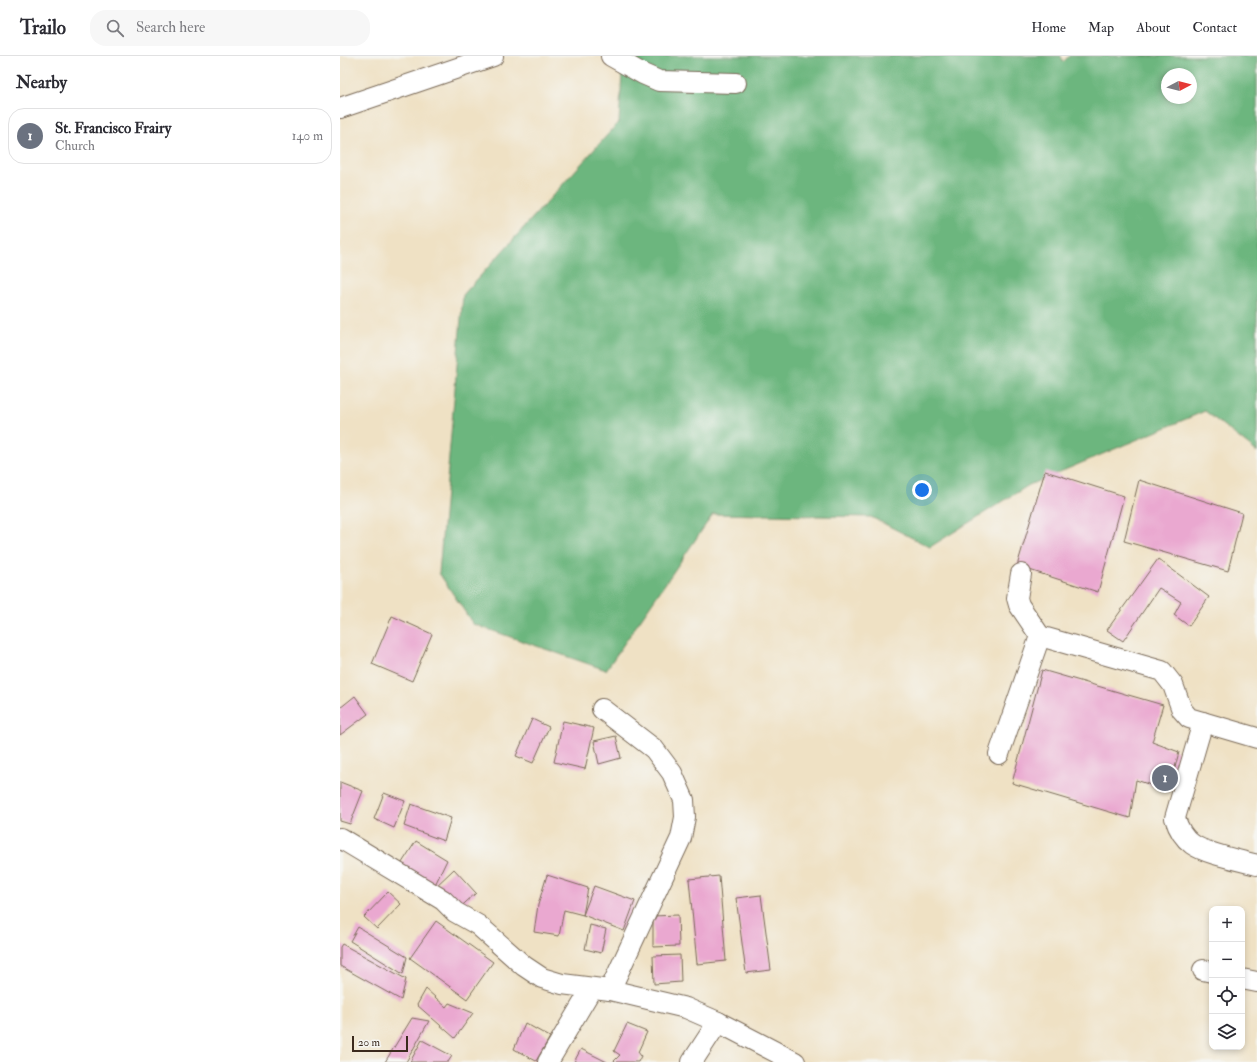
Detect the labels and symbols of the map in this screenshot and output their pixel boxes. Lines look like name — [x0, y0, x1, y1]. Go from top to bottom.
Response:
north arrow — [1161, 68, 1197, 104]
your location — [912, 480, 932, 500]
pin: 1 — [1152, 763, 1178, 793]
scale bar — [352, 1034, 408, 1053]

